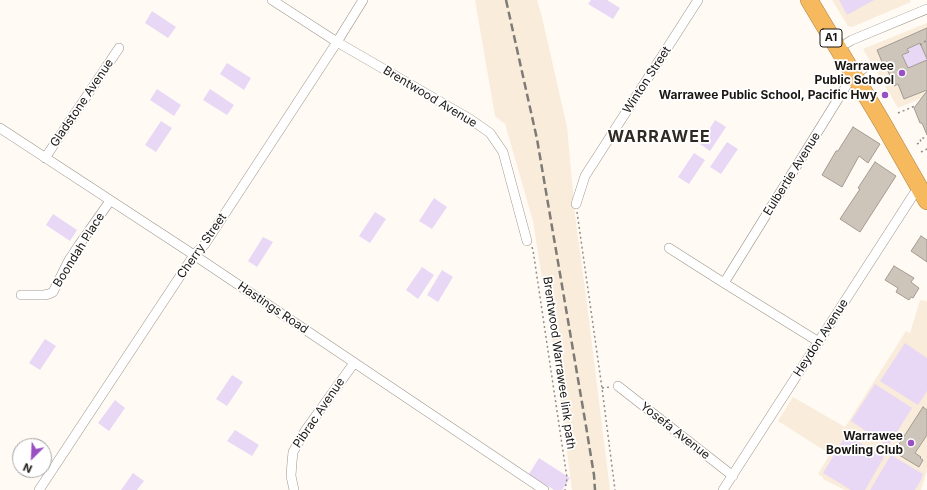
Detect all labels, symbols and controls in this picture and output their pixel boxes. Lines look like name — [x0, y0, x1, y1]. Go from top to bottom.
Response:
road number: A1 — [820, 29, 842, 47]
street label: Winton Street — [620, 44, 674, 116]
street label: Gladstone Avenue — [47, 56, 117, 150]
place label: Warrawee Public School — [814, 59, 894, 87]
street label: Brentwood Avenue — [380, 63, 480, 131]
marker: Warrawee Public School — [897, 68, 907, 78]
place label: Warrawee Public School, Pacific Hwy — [659, 88, 877, 102]
marker: Warrawee Public School, Pacific Hwy — [880, 90, 890, 100]
district label: WARRAWEE — [607, 127, 711, 147]
street label: Eulbertie Avenue — [761, 130, 823, 218]
street label: Boondah Place — [50, 210, 108, 290]
street label: Cherry Street — [174, 211, 230, 281]
street label: Brentwood Warrawee link path — [540, 276, 578, 450]
street label: Hastings Road — [235, 279, 311, 337]
street label: Heydon Avenue — [791, 297, 851, 379]
street label: Pibrac Avenue — [290, 375, 348, 451]
street label: Yosefa Avenue — [637, 399, 713, 463]
place label: Warrawee Bowling Club — [826, 429, 903, 457]
north arrow — [12, 438, 52, 478]
marker: Warrawee Bowling Club — [906, 438, 916, 448]
text: N — [21, 460, 34, 476]

